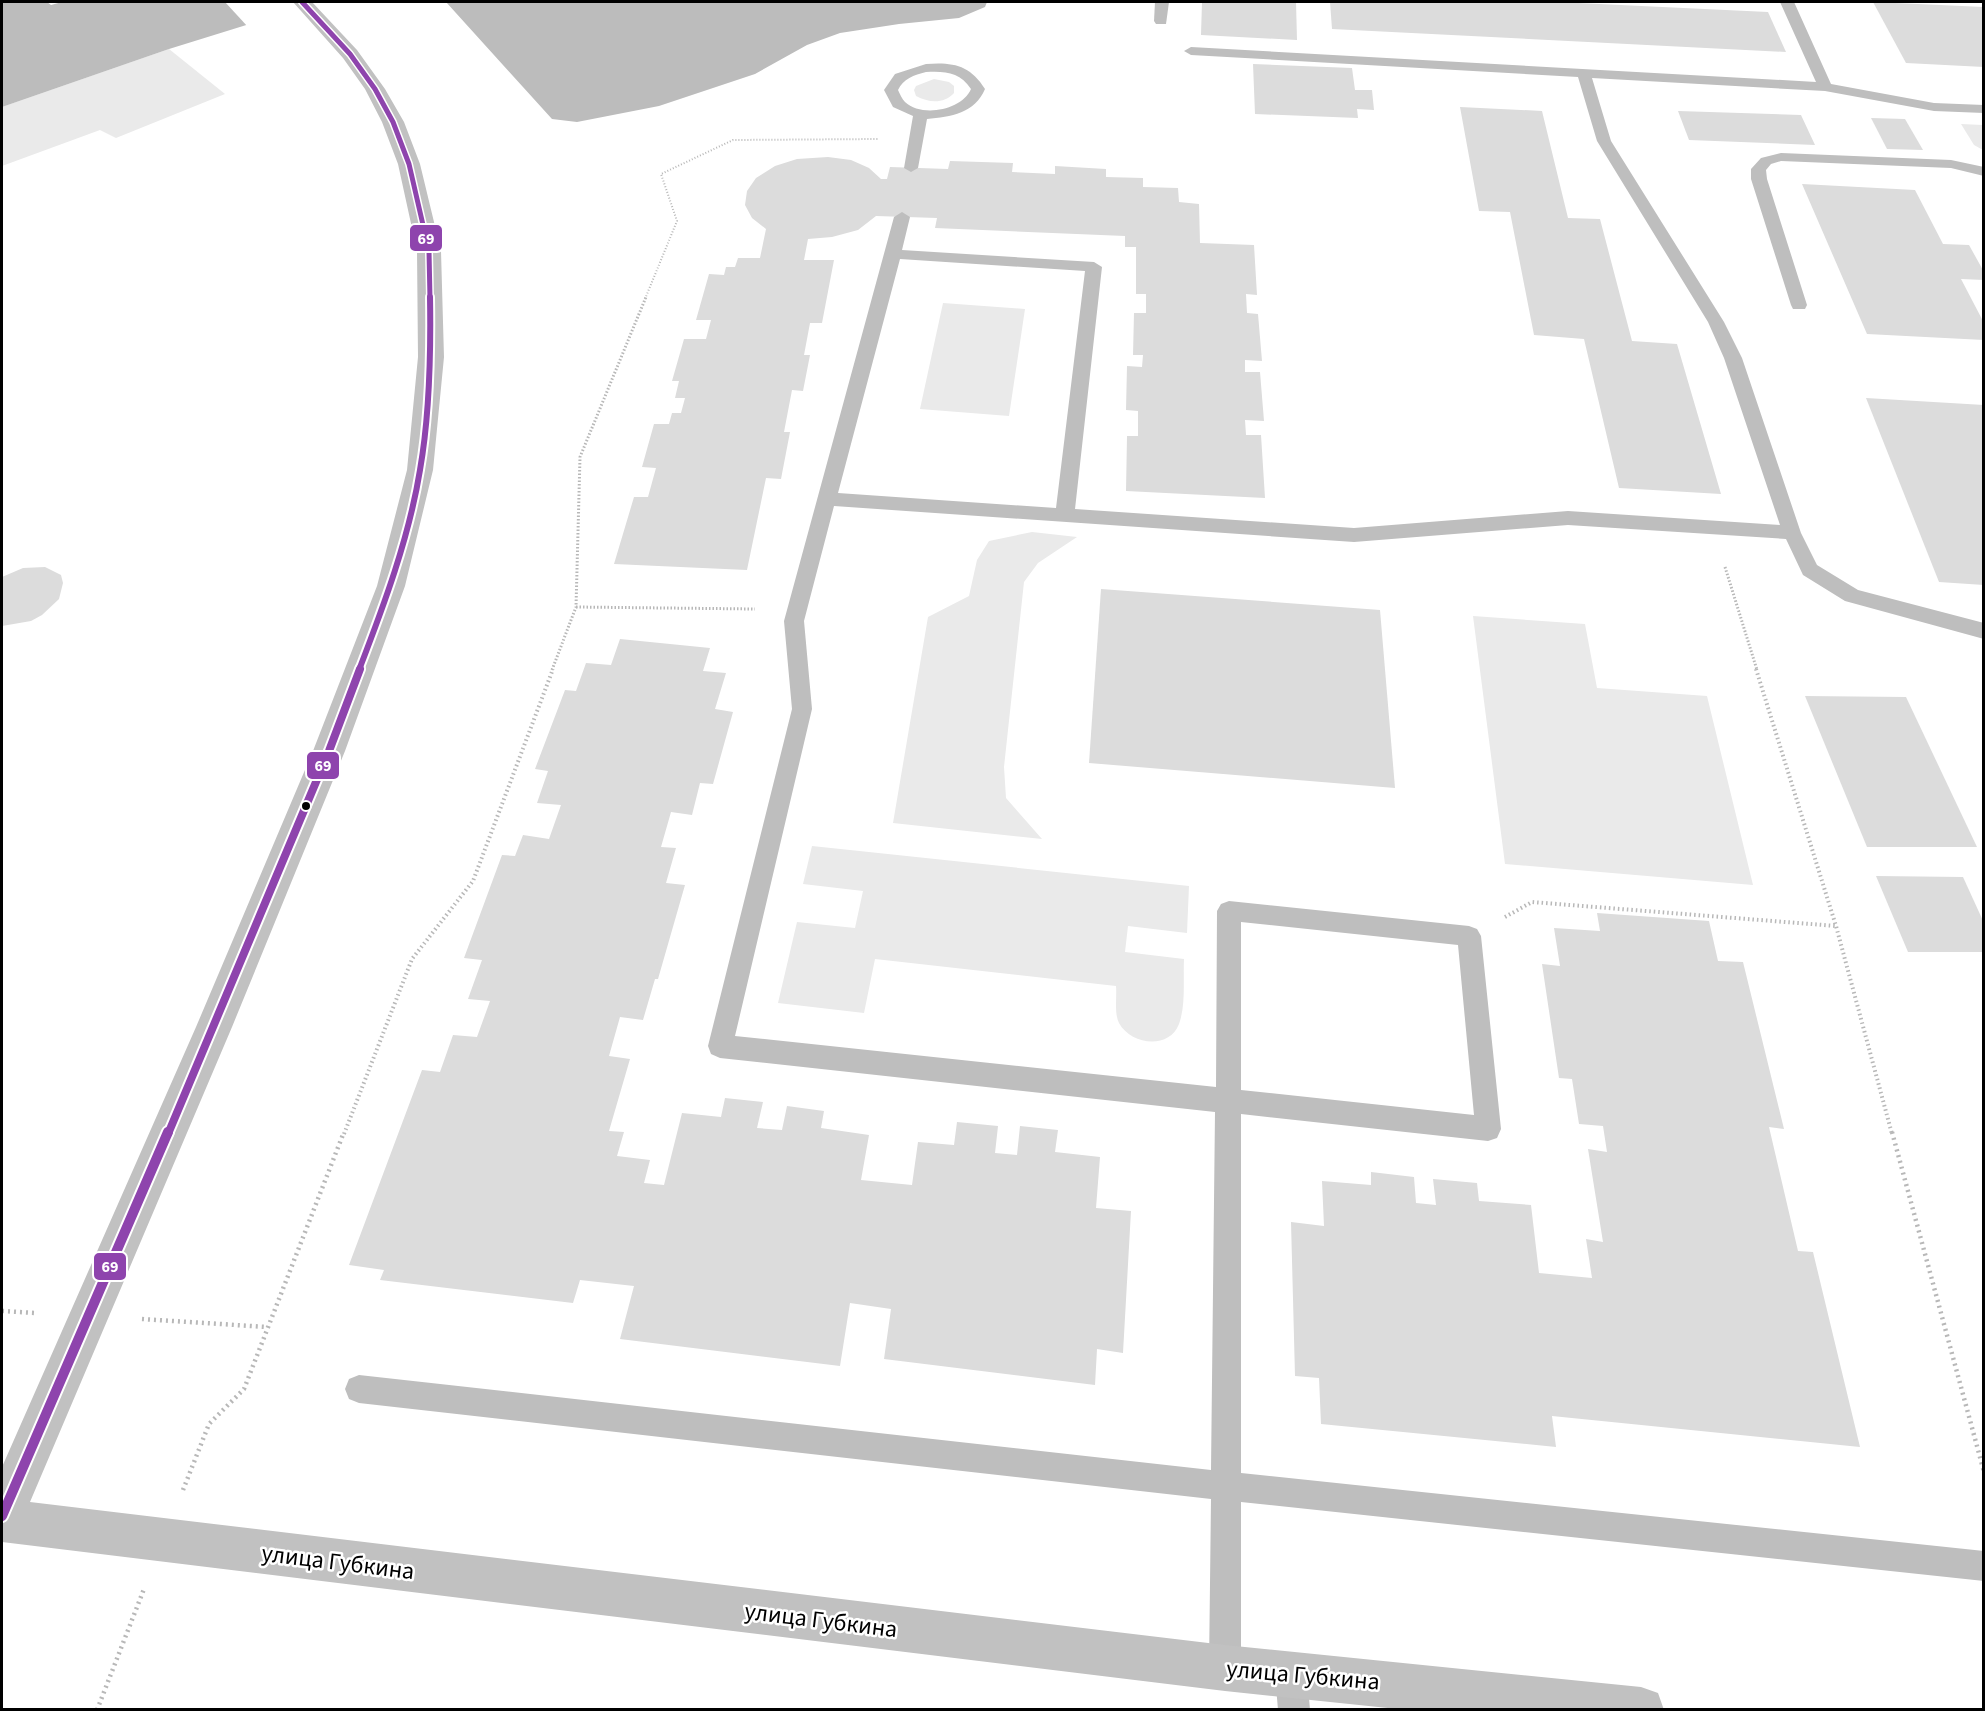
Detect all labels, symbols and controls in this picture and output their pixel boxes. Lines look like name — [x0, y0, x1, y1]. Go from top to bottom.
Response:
line badge: 69 — [409, 224, 443, 252]
text: 69 — [418, 228, 434, 250]
line badge: 69 — [306, 751, 340, 780]
text: 69 — [315, 755, 331, 777]
unlabelled marker — [300, 800, 312, 812]
line badge: 69 — [93, 1252, 127, 1281]
text: 69 — [102, 1256, 118, 1278]
street label: улица Губкина — [259, 1536, 416, 1589]
street label: улица Губкина — [742, 1594, 899, 1647]
street label: улица Губкина — [1225, 1651, 1381, 1700]

